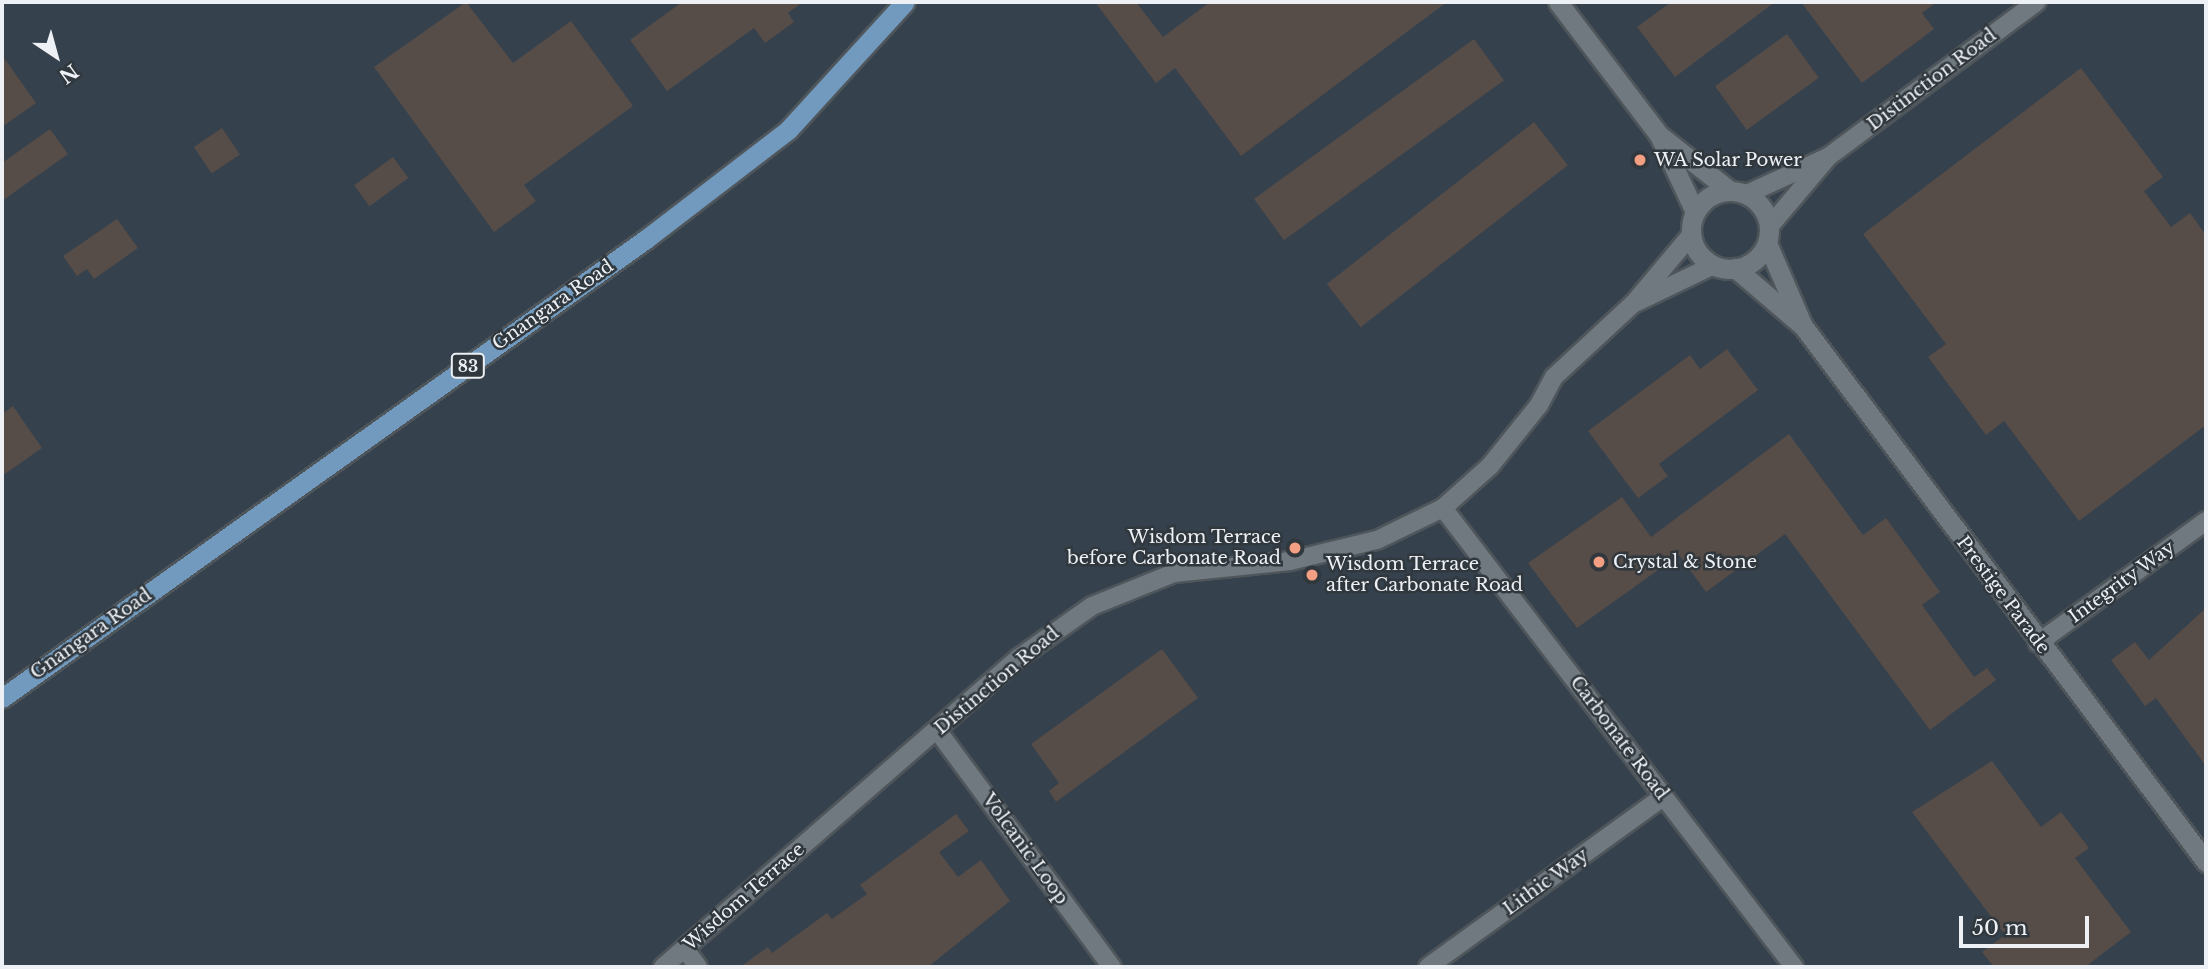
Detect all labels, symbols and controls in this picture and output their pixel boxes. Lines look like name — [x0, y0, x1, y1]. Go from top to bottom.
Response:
north arrow — [21, 21, 91, 91]
street label: Distinction Road — [1863, 25, 2001, 135]
text: N — [55, 59, 83, 88]
place label: WA Solar Power — [1654, 149, 1803, 171]
marker: WA Solar Power — [1632, 152, 1648, 168]
street label: Gnangara Road — [488, 255, 618, 355]
road number: 83 — [450, 354, 486, 378]
place label: Wisdom Terrace before Carbonate Road — [1067, 527, 1281, 570]
street label: Prestige Parade — [1952, 532, 2054, 658]
street label: Integrity Way — [2064, 536, 2180, 628]
marker: Wisdom Terrace before Carbonate Road — [1287, 540, 1303, 556]
place label: Crystal & Stone — [1613, 551, 1757, 573]
place label: Wisdom Terrace after Carbonate Road — [1326, 554, 1523, 596]
marker: Crystal & Stone — [1591, 554, 1607, 570]
marker: Wisdom Terrace after Carbonate Road — [1304, 567, 1320, 583]
street label: Gnangara Road — [26, 584, 156, 684]
street label: Distinction Road — [931, 623, 1063, 739]
street label: Carbonate Road — [1566, 672, 1672, 804]
street label: Volcanic Loop — [977, 789, 1073, 909]
street label: Wisdom Terrace — [679, 838, 809, 956]
street label: Lithic Way — [1499, 844, 1593, 920]
scale bar — [1963, 902, 2092, 946]
text: 50 m — [1972, 915, 2027, 941]

